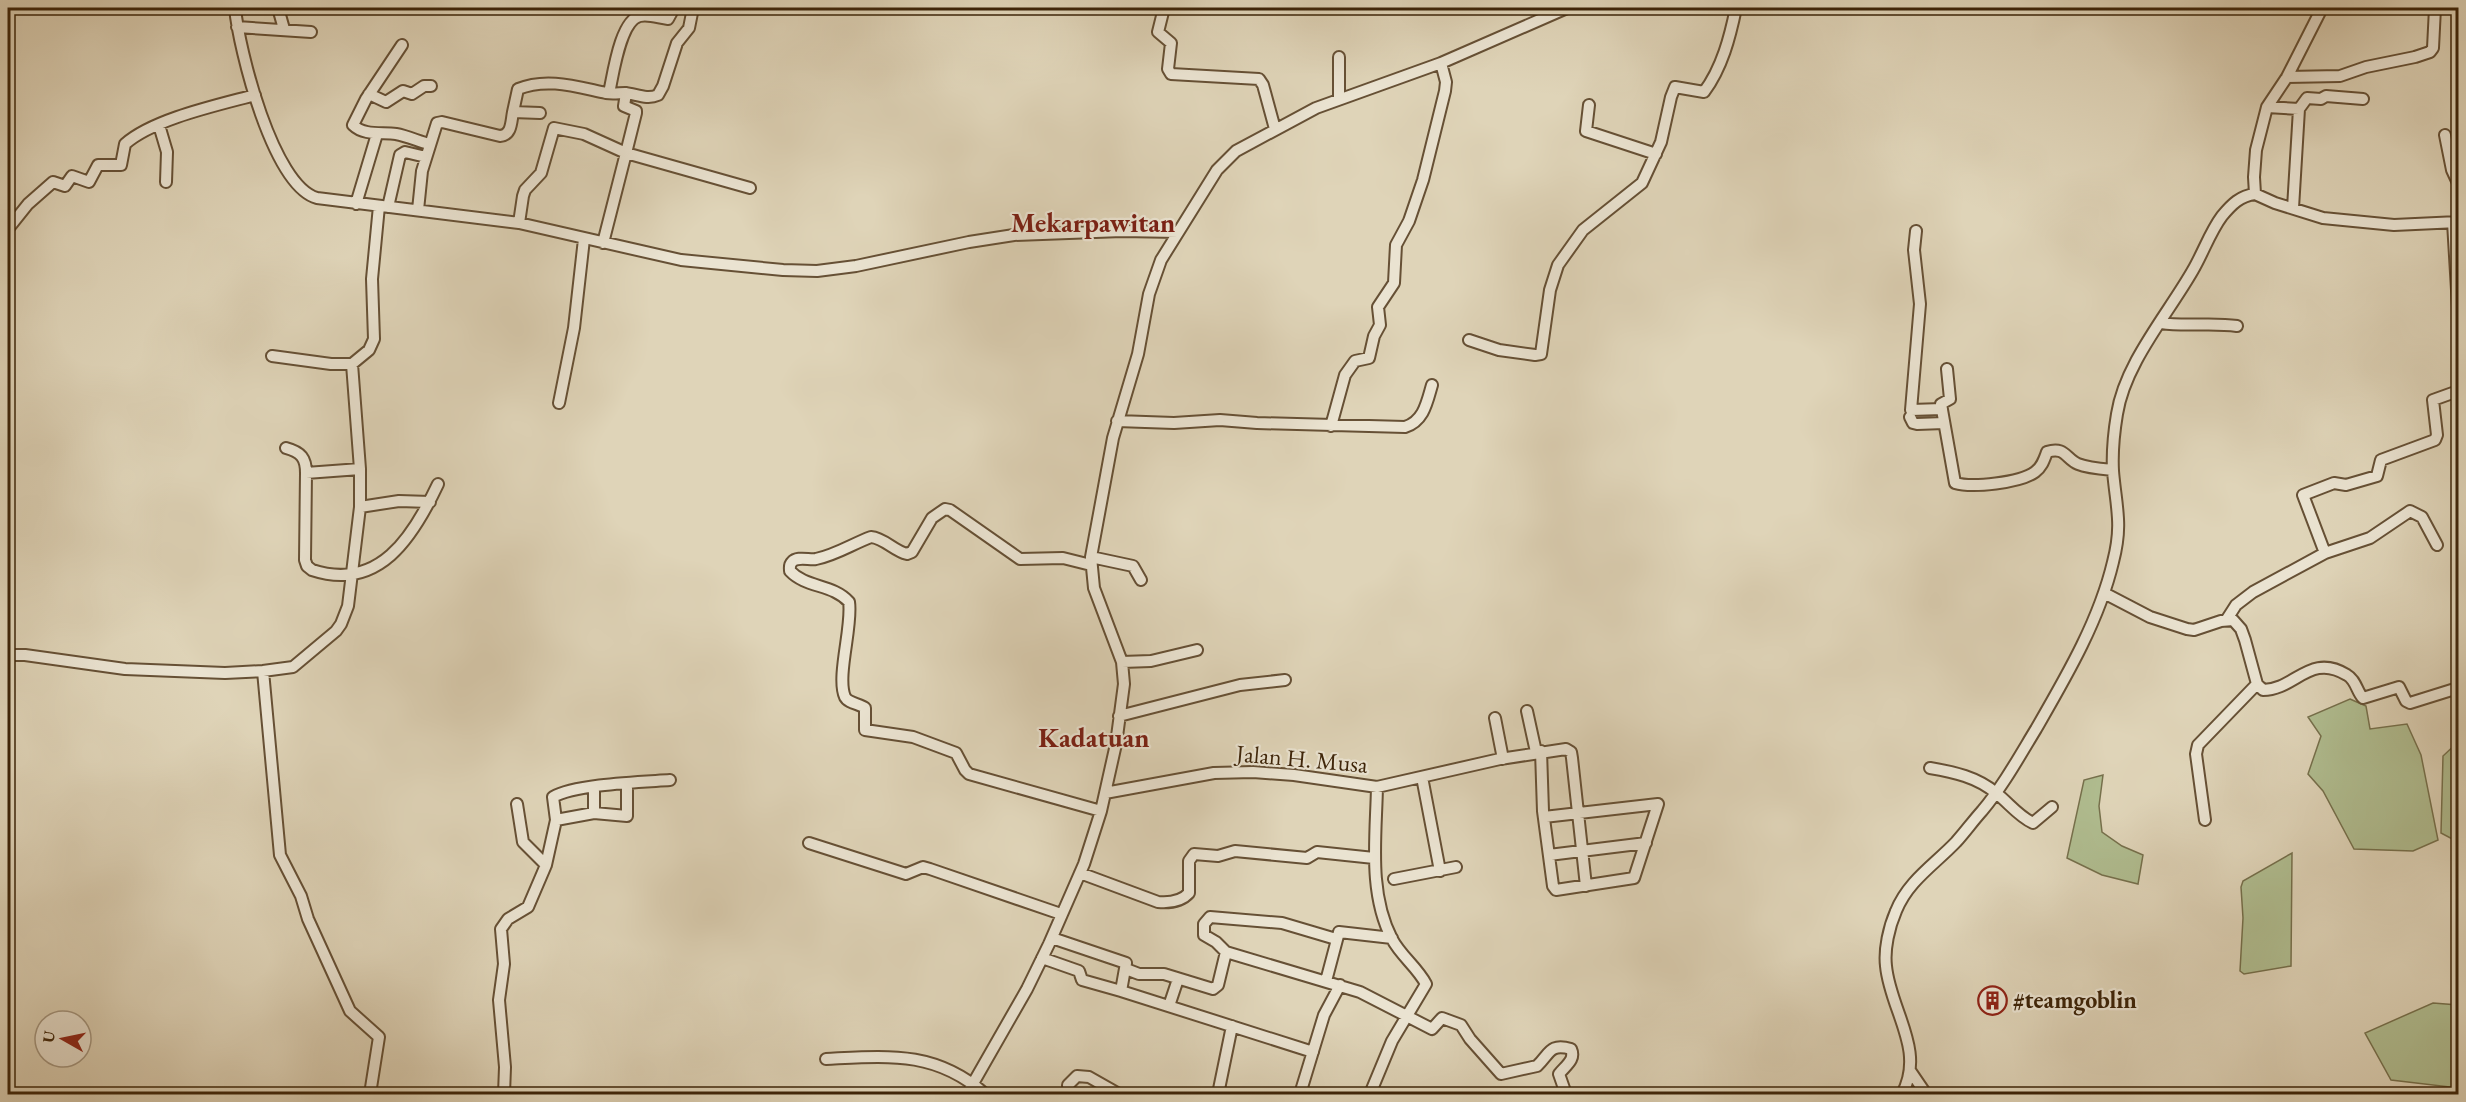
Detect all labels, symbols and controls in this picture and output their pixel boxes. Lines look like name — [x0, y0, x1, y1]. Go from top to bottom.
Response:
district label: Mekarpawitan — [1011, 205, 1175, 240]
district label: Kadatuan — [1038, 720, 1150, 755]
street label: Jalan H. Musa — [1233, 737, 1370, 780]
building icon: #teamgoblin — [1976, 984, 2008, 1016]
place label: #teamgoblin — [2013, 984, 2137, 1016]
north arrow — [33, 1009, 93, 1069]
text: U — [37, 1029, 60, 1044]

